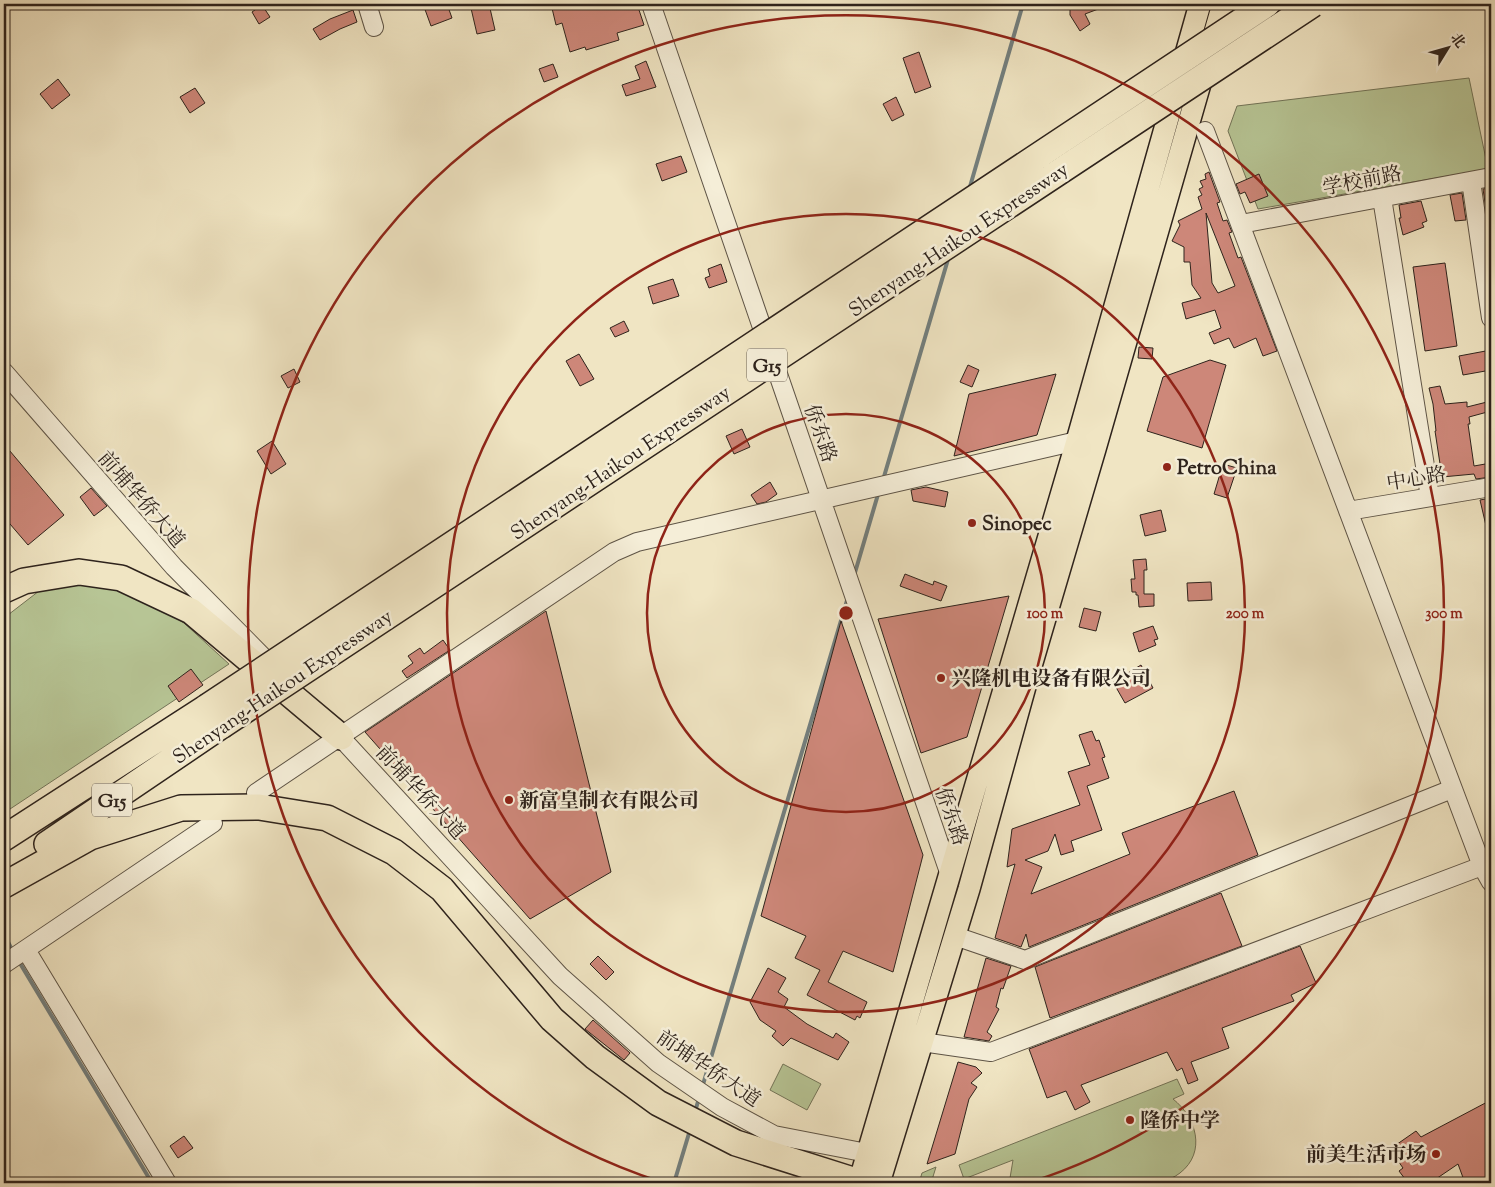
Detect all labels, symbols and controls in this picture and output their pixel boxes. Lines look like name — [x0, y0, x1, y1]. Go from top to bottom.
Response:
north arrow — [1422, 22, 1472, 72]
text: 北 — [1445, 30, 1469, 53]
street label: Shenyang-Haikou Expressway — [844, 156, 1075, 326]
street label: 学校前路 — [1320, 161, 1405, 204]
road number: G15 — [747, 348, 787, 382]
street label: Shenyang-Haikou Expressway — [506, 379, 737, 549]
street label: 侨东路 — [795, 401, 842, 467]
street label: 前埔华侨大道 — [90, 446, 190, 555]
place label: PetroChina — [1177, 455, 1277, 484]
marker: PetroChina — [1161, 461, 1173, 473]
street label: 中心路 — [1384, 461, 1448, 499]
place label: Sinopec — [982, 511, 1051, 540]
marker: Sinopec — [966, 517, 978, 529]
street label: Shenyang-Haikou Expressway — [168, 603, 399, 773]
centre of rings — [837, 604, 855, 622]
text: 100 m — [1027, 604, 1064, 625]
text: 200 m — [1226, 604, 1265, 625]
text: 300 m — [1425, 604, 1463, 625]
place label: 兴隆机电设备有限公司 — [951, 666, 1151, 695]
marker: 兴隆机电设备有限公司 — [935, 672, 947, 684]
street label: 前埔华侨大道 — [368, 740, 471, 847]
road number: G15 — [92, 784, 132, 816]
street label: 侨东路 — [926, 784, 973, 850]
place label: 新富皇制衣有限公司 — [519, 788, 699, 817]
marker: 新富皇制衣有限公司 — [503, 794, 515, 806]
street label: 前埔华侨大道 — [650, 1024, 765, 1116]
place label: 隆侨中学 — [1140, 1108, 1220, 1137]
marker: 隆侨中学 — [1124, 1114, 1136, 1126]
place label: 前美生活市场 — [1306, 1142, 1426, 1171]
marker: 前美生活市场 — [1430, 1148, 1442, 1160]

